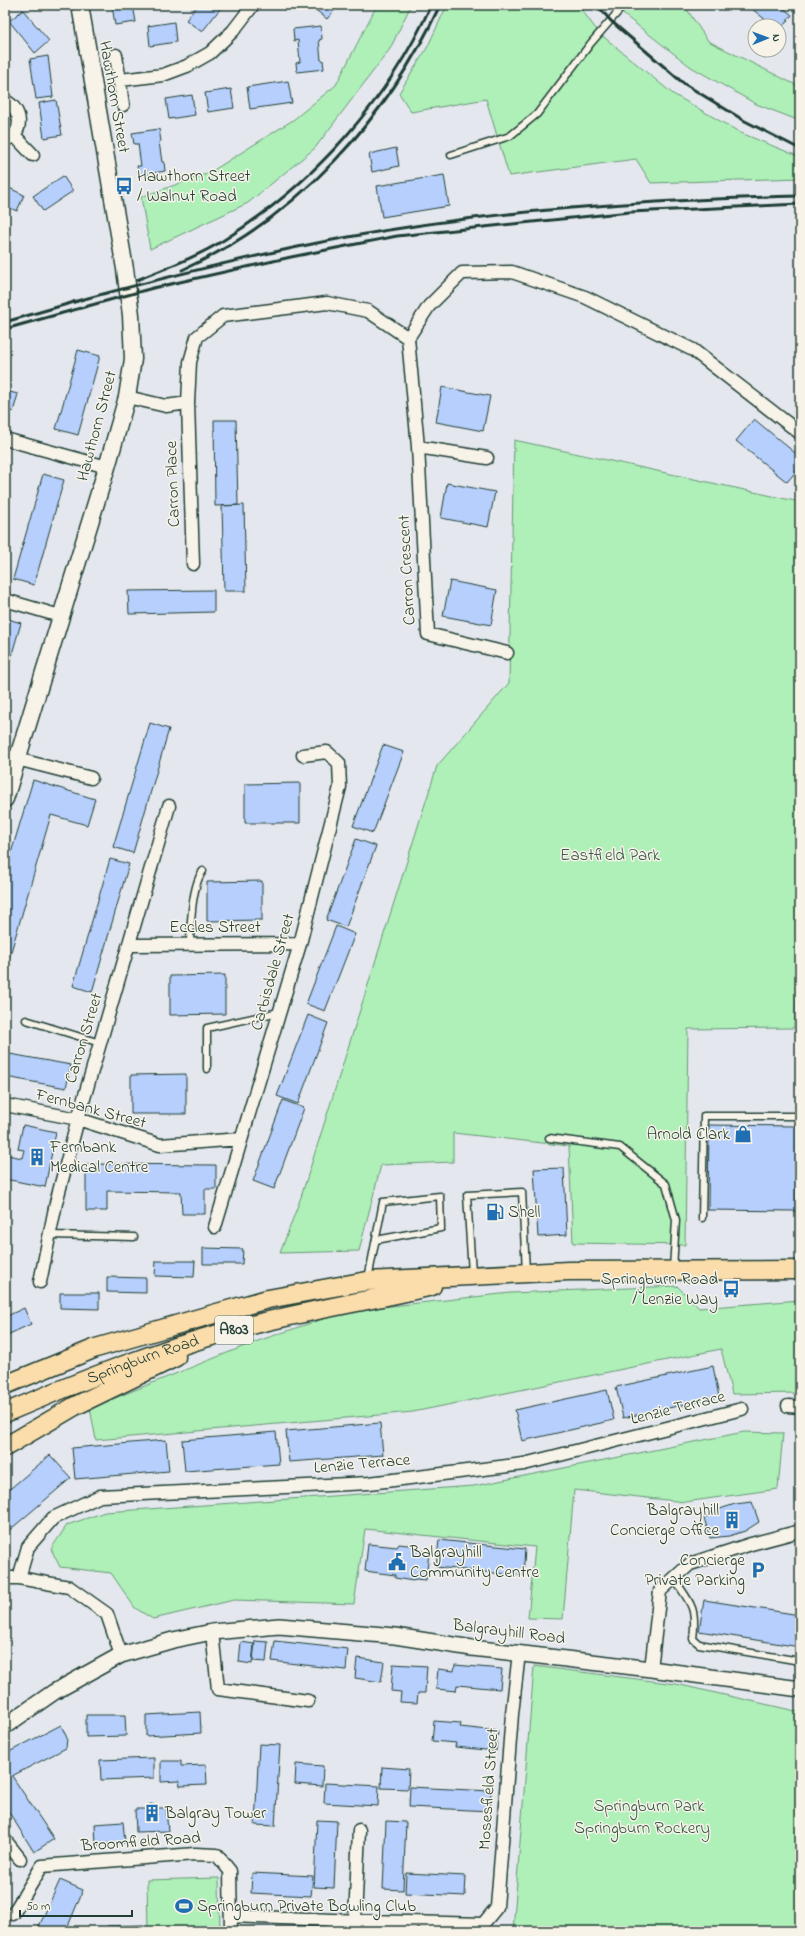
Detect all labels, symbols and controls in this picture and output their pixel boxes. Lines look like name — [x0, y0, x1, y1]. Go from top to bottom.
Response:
north arrow — [747, 18, 787, 58]
text: N — [768, 34, 784, 42]
street label: Hawthorn Street — [92, 39, 136, 155]
place label: Hawthorn Street / Walnut Road — [137, 164, 251, 209]
bus stop icon: Hawthorn Street / Walnut Road — [114, 176, 134, 196]
street label: Hawthorn Street — [70, 368, 124, 484]
street label: Carron Place — [159, 440, 187, 528]
street label: Carron Crescent — [392, 514, 422, 626]
park label: Eastfield Park — [560, 843, 660, 868]
street label: Carbisdale Street — [244, 910, 302, 1033]
street label: Eccles Street — [169, 915, 261, 940]
street label: Carron Street — [58, 989, 110, 1086]
street label: Fernbank Street — [32, 1082, 149, 1136]
place label: Arnold Clark — [647, 1122, 731, 1147]
shop icon: Arnold Clark — [733, 1124, 753, 1144]
place label: Fernbank Medical Centre — [49, 1135, 149, 1180]
building icon: Fernbank Medical Centre — [27, 1147, 47, 1167]
place label: Shell — [508, 1200, 540, 1225]
fuel station icon: Shell — [485, 1202, 505, 1222]
place label: Springburn Road / Lenzie Way — [601, 1267, 718, 1313]
bus stop icon: Springburn Road / Lenzie Way — [721, 1279, 741, 1299]
road number: A803 — [215, 1316, 253, 1344]
street label: Springburn Road — [83, 1328, 202, 1391]
street label: Lenzie Terrace — [628, 1384, 728, 1432]
street label: Lenzie Terrace — [313, 1447, 412, 1481]
place label: Balgrayhill Concierge Office — [610, 1498, 719, 1545]
building icon: Balgrayhill Concierge Office — [722, 1510, 742, 1530]
place label: Balgrayhill Community Centre — [409, 1540, 539, 1586]
place label: Concierge Private Parking — [645, 1548, 745, 1595]
public building icon: Balgrayhill Community Centre — [387, 1552, 407, 1572]
parking icon: Concierge Private Parking — [748, 1560, 768, 1580]
street label: Balgrayhill Road — [450, 1613, 567, 1653]
street label: Mosesfield Street — [472, 1727, 506, 1851]
park label: Springburn Park — [593, 1794, 705, 1821]
place label: Balgray Tower — [164, 1801, 267, 1828]
building icon: Balgray Tower — [142, 1803, 162, 1823]
park label: Springburn Rockery — [574, 1816, 710, 1843]
street label: Broomfield Road — [79, 1825, 202, 1859]
scale bar — [20, 1892, 132, 1918]
place label: Springburn Private Bowling Club — [197, 1894, 416, 1921]
sports icon: Springburn Private Bowling Club — [174, 1896, 194, 1916]
text: 50 m — [26, 1898, 50, 1916]

